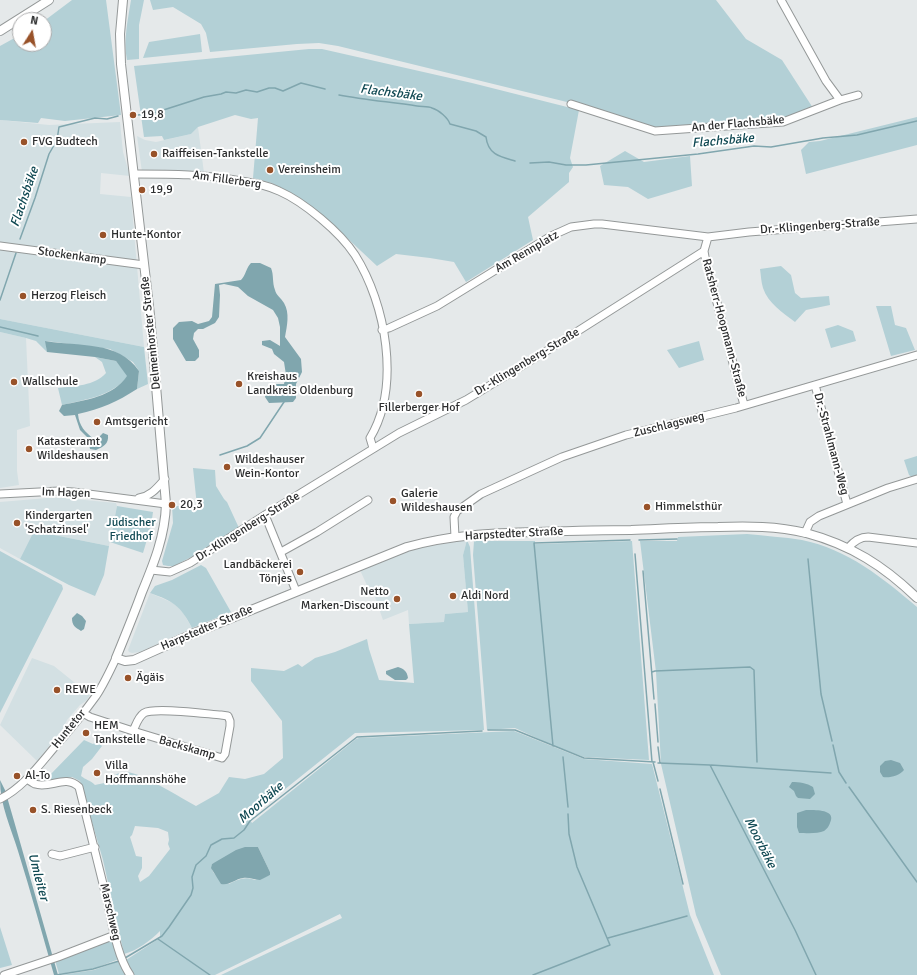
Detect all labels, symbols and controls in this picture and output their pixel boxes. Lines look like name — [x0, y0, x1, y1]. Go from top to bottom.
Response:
north arrow — [12, 12, 52, 52]
text: N — [29, 14, 39, 28]
water label: Flachsbäke — [359, 81, 423, 105]
place label: 19,8 — [141, 108, 164, 122]
marker: 19,8 — [128, 110, 138, 120]
street label: An der Flachsbäke — [691, 113, 785, 135]
water label: Flachsbäke — [691, 131, 755, 151]
place label: FVG Budtech — [32, 135, 98, 149]
marker: FVG Budtech — [19, 137, 29, 147]
place label: Raiffeisen-Tankstelle — [162, 147, 268, 161]
marker: Raiffeisen-Tankstelle — [149, 149, 159, 159]
place label: Vereinsheim — [278, 163, 341, 177]
water label: Flachsbäke — [7, 165, 43, 229]
marker: Vereinsheim — [265, 165, 275, 175]
street label: Am Fillerberg — [192, 168, 262, 192]
place label: 19,9 — [150, 183, 173, 197]
marker: 19,9 — [137, 185, 147, 195]
street label: Dr.-Klingenberg-Straße — [760, 215, 880, 237]
place label: Hunte-Kontor — [111, 228, 181, 242]
street label: Am Rennplatz — [493, 228, 561, 276]
marker: Hunte-Kontor — [98, 230, 108, 240]
street label: Stockenkamp — [37, 244, 107, 268]
street label: Ratsherr-Hoopmann-Straße — [699, 257, 749, 399]
street label: Delmenhorster Straße — [138, 276, 164, 390]
place label: Herzog Fleisch — [31, 289, 106, 303]
marker: Herzog Fleisch — [18, 291, 28, 301]
street label: Dr.-Klingenberg-Straße — [472, 325, 582, 399]
place label: Kreishaus Landkreis Oldenburg — [247, 370, 353, 398]
place label: Wallschule — [22, 375, 78, 389]
marker: Wallschule — [9, 377, 19, 387]
marker: Kreishaus Landkreis Oldenburg — [234, 379, 244, 389]
marker: Fillerberger Hof — [414, 389, 424, 399]
street label: Dr.-Strahlmann-Weg — [810, 391, 852, 497]
place label: Fillerberger Hof — [378, 401, 460, 415]
street label: Zuschlagsweg — [632, 409, 706, 441]
place label: Amtsgericht — [105, 415, 168, 429]
marker: Amtsgericht — [92, 417, 102, 427]
place label: Katasteramt Wildeshausen — [37, 435, 109, 463]
marker: Katasteramt Wildeshausen — [24, 444, 34, 454]
place label: Wildeshauser Wein-Kontor — [235, 453, 304, 481]
marker: Wildeshauser Wein-Kontor — [222, 462, 232, 472]
street label: Im Hagen — [41, 485, 91, 501]
place label: Galerie Wildeshausen — [401, 487, 473, 515]
street label: Dr.-Klingenberg-Straße — [193, 489, 303, 565]
marker: Galerie Wildeshausen — [388, 496, 398, 506]
place label: 20,3 — [180, 498, 203, 512]
marker: 20,3 — [167, 500, 177, 510]
place label: Himmelsthür — [655, 500, 722, 514]
marker: Himmelsthür — [642, 502, 652, 512]
place label: Kindergarten 'Schatzinsel' — [25, 509, 92, 537]
park label: Jüdischer Friedhof — [106, 516, 156, 544]
marker: Kindergarten 'Schatzinsel' — [12, 518, 22, 528]
street label: Harpstedter Straße — [464, 524, 564, 544]
place label: Landbäckerei Tönjes — [224, 558, 292, 586]
marker: Landbäckerei Tönjes — [295, 567, 305, 577]
place label: Netto Marken-Discount — [301, 585, 389, 613]
place label: Aldi Nord — [461, 589, 509, 603]
marker: Aldi Nord — [448, 591, 458, 601]
marker: Netto Marken-Discount — [392, 594, 402, 604]
street label: Harpstedter Straße — [159, 602, 255, 654]
place label: Ägäis — [136, 671, 164, 685]
marker: Ägäis — [123, 673, 133, 683]
place label: REWE — [65, 683, 96, 697]
marker: REWE — [52, 685, 62, 695]
street label: Huntetor — [49, 707, 89, 751]
place label: HEM Tankstelle — [94, 719, 146, 747]
marker: HEM Tankstelle — [81, 728, 91, 738]
street label: Backskamp — [157, 733, 217, 763]
place label: Villa Hoffmannshöhe — [105, 759, 186, 787]
marker: Villa Hoffmannshöhe — [92, 768, 102, 778]
place label: Al-To — [25, 769, 50, 783]
marker: Al-To — [12, 771, 22, 781]
water label: Moorbäke — [235, 779, 287, 827]
place label: S. Riesenbeck — [41, 803, 112, 817]
marker: S. Riesenbeck — [28, 805, 38, 815]
water label: Moorbäke — [741, 815, 779, 871]
water label: Umleiter — [24, 852, 52, 902]
street label: Marschweg — [96, 882, 124, 942]

